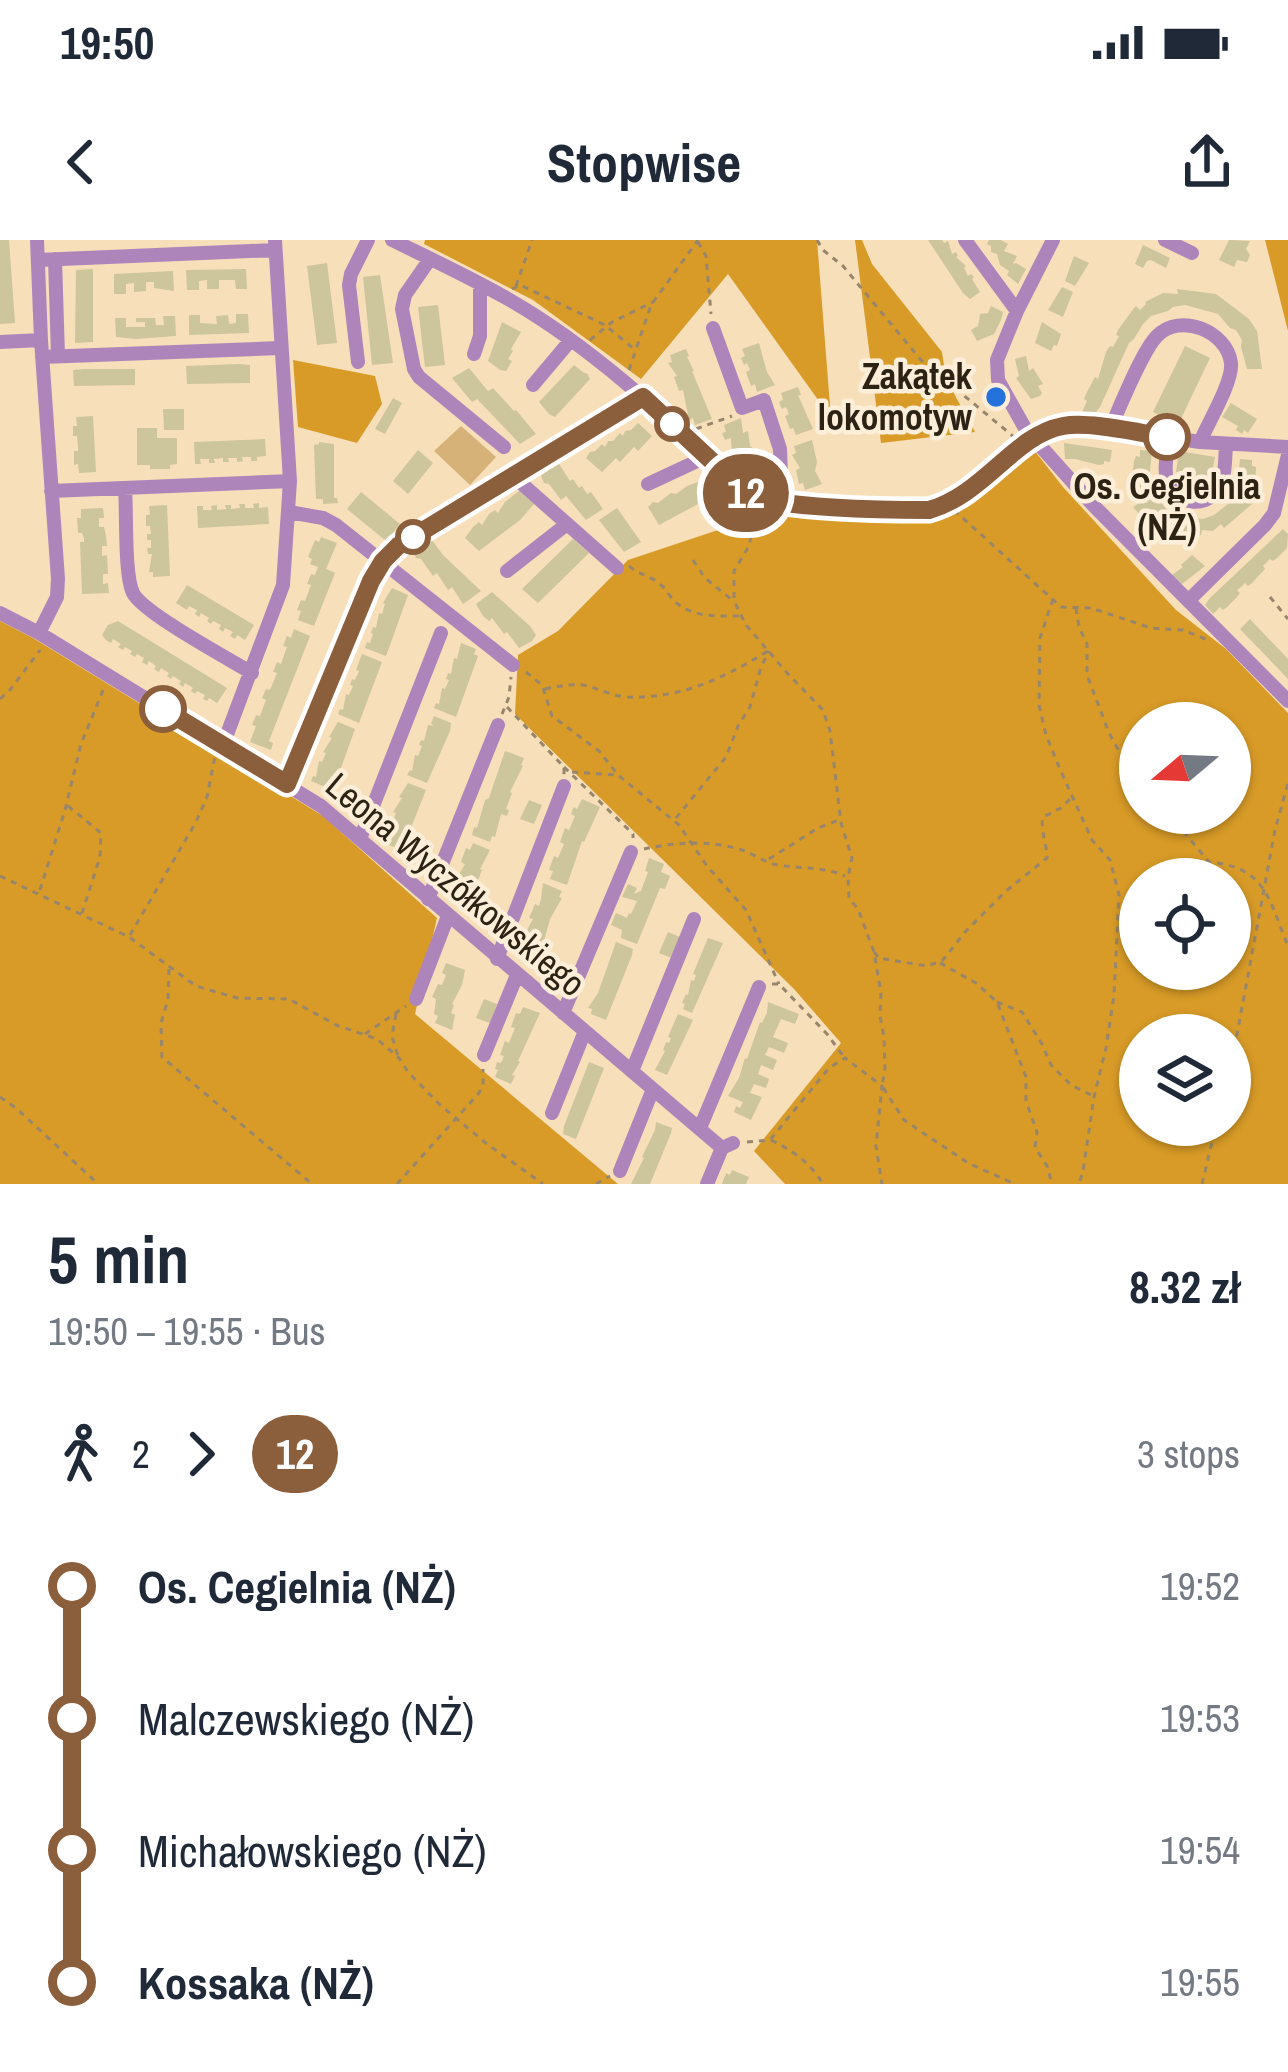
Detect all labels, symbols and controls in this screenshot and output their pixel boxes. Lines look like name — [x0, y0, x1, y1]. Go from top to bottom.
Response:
text: 19:50 — [60, 12, 154, 73]
text: Stopwise — [547, 126, 741, 199]
icon: back — [48, 129, 114, 195]
icon: share — [1174, 129, 1240, 195]
place label: Zakątek lokomotyw — [818, 352, 973, 441]
marker: Zakątek lokomotyw — [983, 384, 1009, 410]
unlabelled marker — [656, 408, 688, 440]
marker: Os. Cegielnia (NŻ) — [1145, 415, 1189, 459]
line badge: 12 — [692, 454, 800, 532]
place label: Os. Cegielnia (NŻ) — [1073, 462, 1261, 551]
text: 12 — [727, 465, 765, 521]
unlabelled marker — [397, 521, 429, 553]
unlabelled marker — [141, 687, 185, 731]
north arrow — [1119, 702, 1251, 834]
map controls — [1119, 702, 1251, 1146]
street label: Leona Wyczółkowskiego — [316, 761, 596, 1007]
button: locate — [1119, 858, 1251, 990]
button: layers — [1119, 1014, 1251, 1146]
text: 5 min — [48, 1215, 189, 1304]
text: 8.32 zł — [1129, 1256, 1240, 1317]
text: 19:50 – 19:55 · Bus — [48, 1305, 325, 1357]
icon: walk — [48, 1421, 114, 1487]
icon: forward — [168, 1421, 234, 1487]
text: 12 — [276, 1426, 314, 1482]
text: 2 — [132, 1428, 150, 1480]
text: 3 stops — [1137, 1428, 1240, 1480]
text: Os. Cegielnia (NŻ) — [138, 1556, 456, 1617]
text: 19:52 — [1160, 1560, 1240, 1612]
text: Malczewskiego (NŻ) — [138, 1688, 474, 1749]
text: 19:53 — [1160, 1692, 1240, 1744]
text: Michałowskiego (NŻ) — [138, 1820, 487, 1881]
text: 19:54 — [1160, 1824, 1240, 1876]
text: Kossaka (NŻ) — [138, 1952, 374, 2013]
text: 19:55 — [1160, 1956, 1240, 2008]

